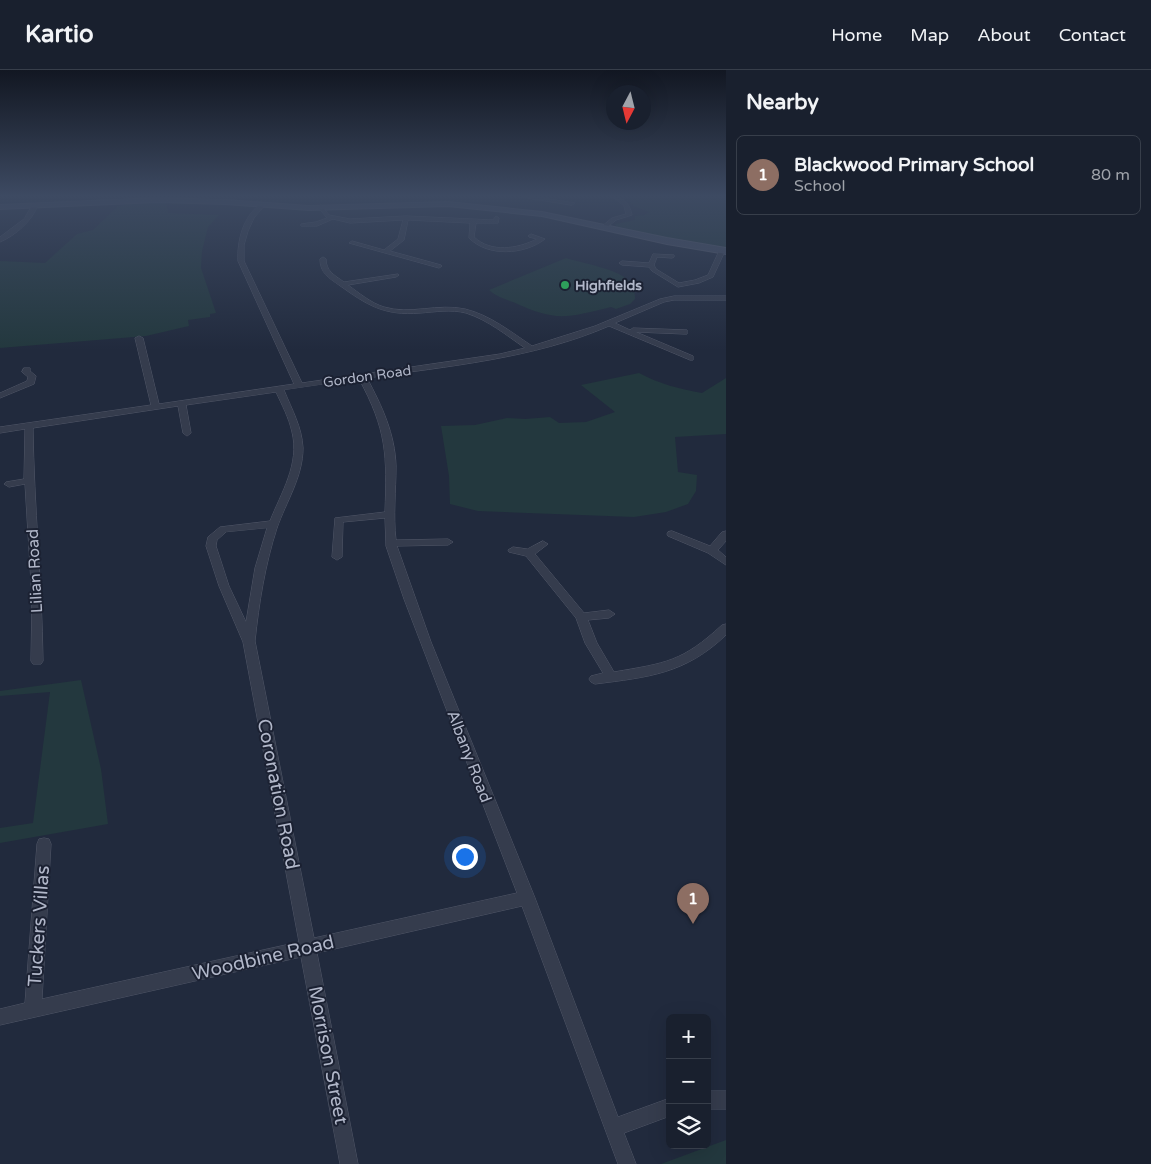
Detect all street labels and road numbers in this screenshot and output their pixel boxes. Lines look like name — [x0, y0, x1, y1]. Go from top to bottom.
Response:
street label: Gordon Road — [322, 362, 412, 391]
street label: Lilian Road — [23, 528, 47, 614]
street label: Albany Road — [442, 707, 496, 805]
street label: Coronation Road — [253, 717, 303, 871]
street label: Tuckers Villas — [24, 865, 54, 987]
street label: Woodbine Road — [190, 931, 336, 985]
street label: Morrison Street — [304, 984, 352, 1126]

